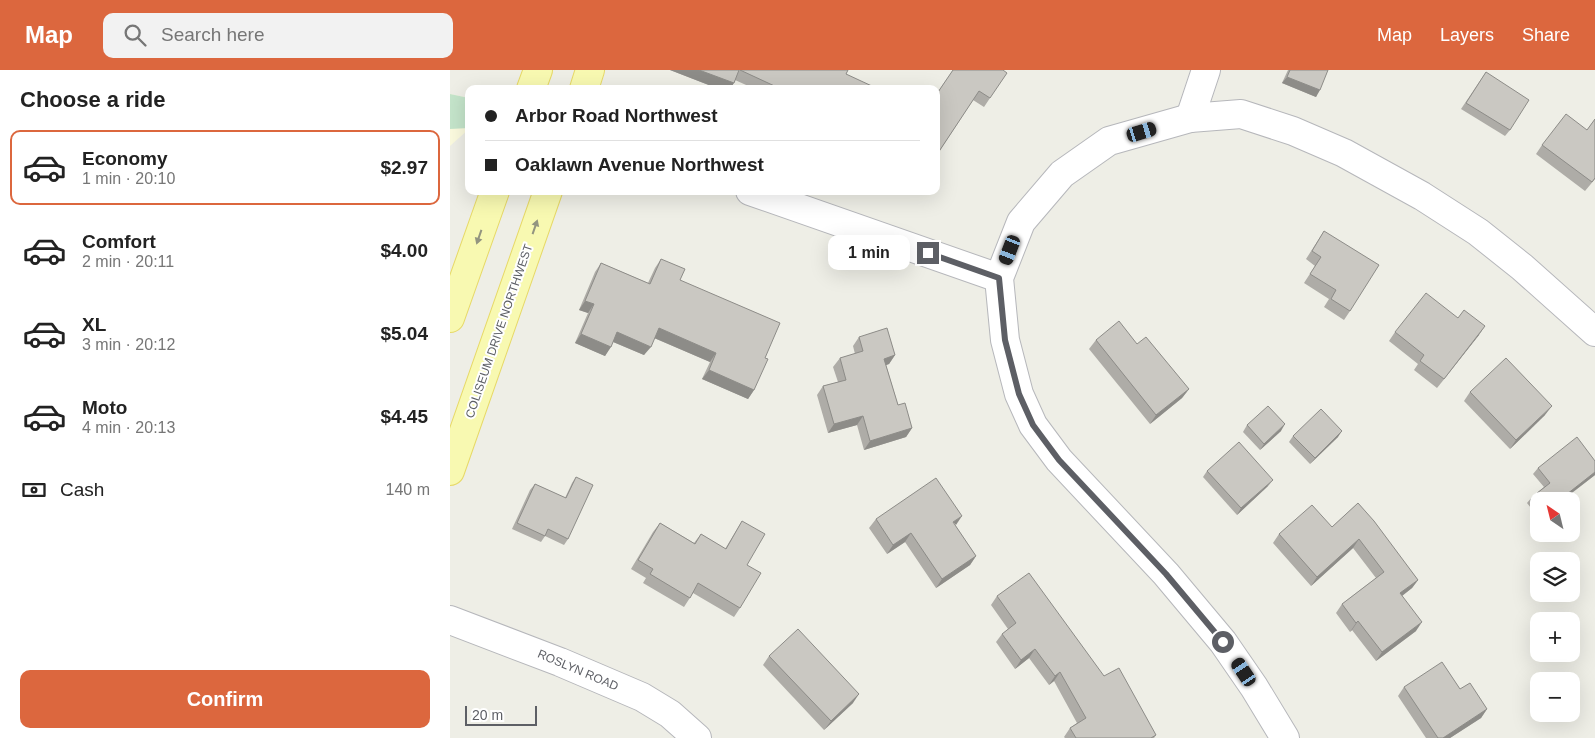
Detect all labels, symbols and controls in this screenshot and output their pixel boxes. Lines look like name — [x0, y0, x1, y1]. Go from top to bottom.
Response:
search box — [103, 13, 453, 58]
text: Map — [25, 21, 73, 48]
icon: search — [121, 21, 149, 49]
text: Search here — [161, 24, 265, 45]
text: Map — [1377, 25, 1412, 45]
text: Layers — [1440, 25, 1494, 45]
text: Share — [1522, 25, 1570, 45]
text: Choose a ride — [20, 87, 165, 112]
text: Arbor Road Northwest — [515, 105, 718, 126]
car — [1125, 120, 1158, 144]
icon: car — [22, 145, 67, 190]
text: Economy — [82, 148, 168, 169]
text: Oaklawn Avenue Northwest — [515, 154, 764, 175]
text: $2.97 — [380, 157, 428, 178]
text: 1 min · 20:10 — [82, 170, 175, 187]
one-way arrow — [531, 219, 539, 234]
icon: car — [22, 228, 67, 273]
one-way arrow — [475, 230, 483, 245]
text: Comfort — [82, 231, 156, 252]
car — [997, 233, 1022, 267]
callout: 1 min — [828, 236, 910, 270]
text: $4.00 — [380, 240, 428, 261]
street label: COLISEUM DRIVE NORTHWEST — [463, 242, 536, 420]
route end — [917, 242, 939, 264]
text: 1 min — [848, 244, 890, 261]
text: 2 min · 20:11 — [82, 253, 174, 270]
icon: car — [22, 311, 67, 356]
text: XL — [82, 314, 106, 335]
text: $5.04 — [380, 323, 428, 344]
text: 3 min · 20:12 — [82, 336, 175, 353]
icon: car — [22, 394, 67, 439]
text: Moto — [82, 397, 127, 418]
text: $4.45 — [380, 406, 428, 427]
text: 4 min · 20:13 — [82, 419, 175, 436]
icon: cash — [20, 476, 48, 504]
text: Cash — [60, 479, 104, 500]
text: 140 m — [386, 481, 430, 498]
north arrow — [1530, 492, 1580, 542]
map controls — [1530, 492, 1580, 722]
button: layers — [1530, 552, 1580, 602]
button: + — [1530, 612, 1580, 662]
route start — [1212, 631, 1234, 653]
street label: ROSLYN ROAD — [535, 647, 621, 693]
car — [1229, 655, 1258, 689]
button: Confirm — [20, 670, 430, 728]
button: − — [1530, 672, 1580, 722]
scale bar — [465, 703, 538, 726]
text: 20 m — [472, 707, 503, 723]

